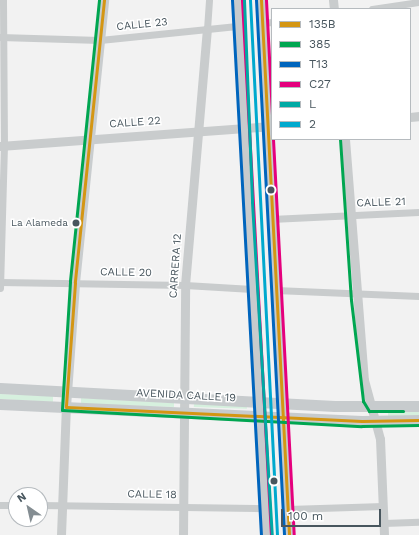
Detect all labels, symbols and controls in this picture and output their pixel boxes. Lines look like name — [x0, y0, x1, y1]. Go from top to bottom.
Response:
legend — [271, 8, 411, 140]
street label: CALLE 23 — [116, 16, 168, 34]
text: 135B — [309, 17, 336, 31]
text: 385 — [309, 37, 330, 51]
text: T13 — [309, 57, 328, 71]
text: C27 — [309, 77, 331, 91]
text: L — [309, 97, 316, 111]
street label: CALLE 22 — [109, 115, 161, 131]
text: 2 — [309, 117, 316, 131]
unlabelled marker — [266, 185, 276, 195]
street label: CALLE 21 — [356, 196, 406, 210]
place label: La Alameda — [10, 217, 68, 229]
marker: La Alameda — [71, 218, 81, 228]
street label: CARRERA 12 — [167, 233, 185, 299]
street label: CALLE 20 — [100, 266, 152, 280]
street label: AVENIDA CALLE 19 — [135, 387, 237, 405]
unlabelled marker — [269, 476, 279, 486]
north arrow — [8, 487, 48, 527]
street label: CALLE 18 — [127, 488, 177, 502]
text: N — [15, 490, 29, 505]
scale bar — [283, 501, 383, 527]
text: 100 m — [288, 509, 323, 523]

